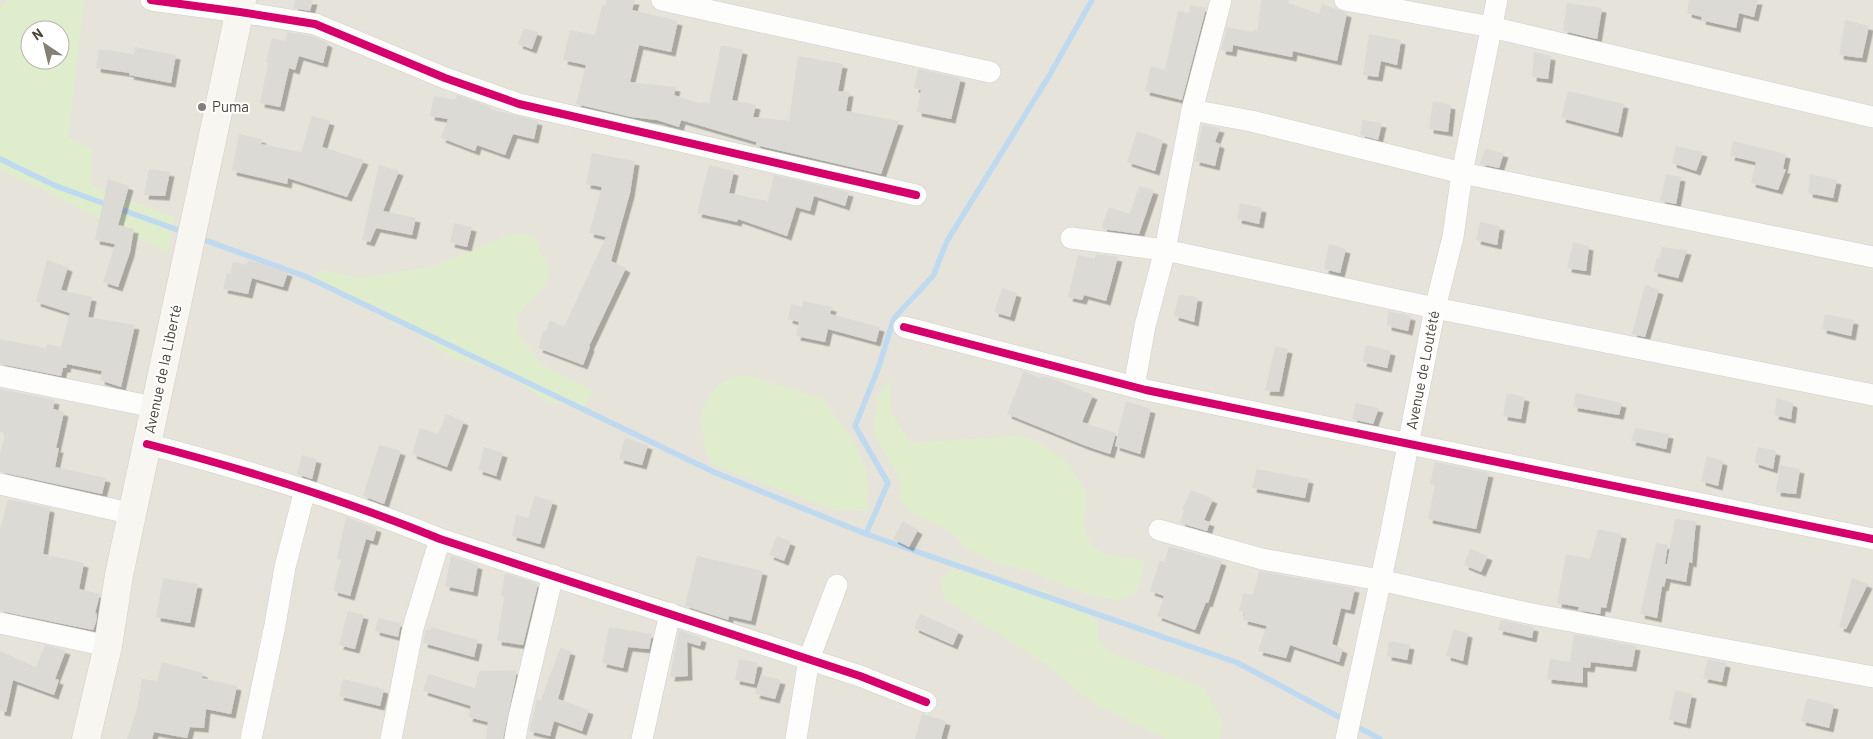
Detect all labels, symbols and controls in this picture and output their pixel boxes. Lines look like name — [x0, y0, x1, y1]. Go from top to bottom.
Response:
north arrow — [20, 20, 70, 70]
text: N — [29, 24, 46, 44]
place label: Puma — [212, 97, 249, 115]
marker: Puma — [196, 101, 208, 113]
street label: Avenue de la Liberté — [140, 303, 184, 435]
street label: Avenue de Loutété — [1402, 309, 1442, 431]

